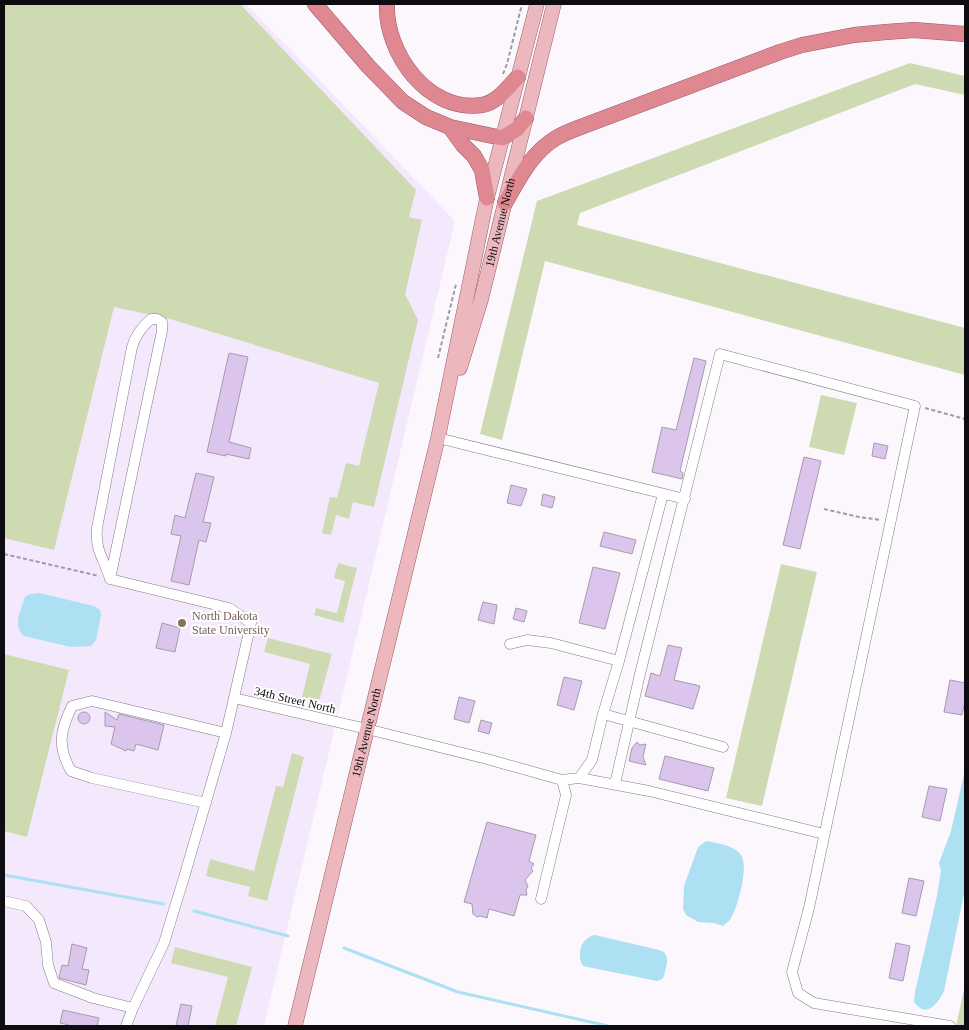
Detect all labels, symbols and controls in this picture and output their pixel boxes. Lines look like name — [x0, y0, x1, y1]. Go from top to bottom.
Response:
street label: 19th Avenue North — [482, 177, 518, 268]
place label: North Dakota State University — [192, 609, 270, 637]
marker: North Dakota State University — [176, 617, 188, 629]
street label: 34th Street North — [253, 684, 337, 716]
street label: 19th Avenue North — [349, 687, 384, 778]

